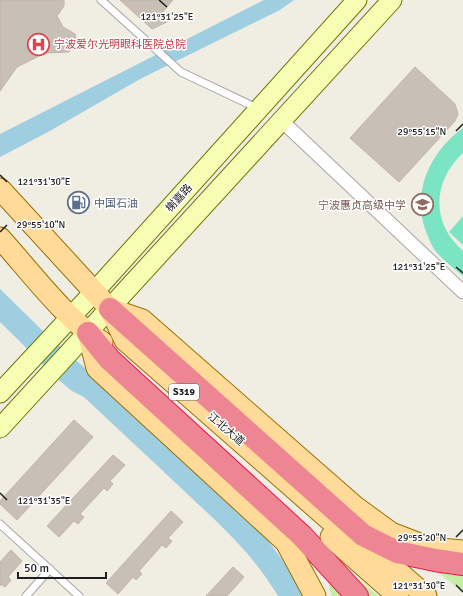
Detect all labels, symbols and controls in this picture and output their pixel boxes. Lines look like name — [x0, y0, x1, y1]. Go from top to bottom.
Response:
text: 121°31'25"E — [140, 11, 194, 23]
hospital icon: 宁波爱尔光明眼科医院总院 — [25, 31, 51, 57]
place label: 宁波爱尔光明眼科医院总院 — [54, 38, 186, 51]
text: 29°55'15"N — [398, 126, 446, 138]
text: 121°31'30"E — [17, 176, 71, 188]
street label: 榭嘉路 — [163, 181, 195, 215]
fuel station icon: 中国石油 — [65, 190, 91, 216]
school or university icon: 宁波惠贞高级中学 — [409, 192, 435, 218]
place label: 中国石油 — [94, 197, 138, 210]
place label: 宁波惠贞高级中学 — [318, 199, 406, 212]
text: 29°55'10"N — [17, 219, 65, 231]
text: 121°31'25"E — [392, 261, 446, 273]
road number: S319 — [169, 384, 199, 400]
street label: 江北大道 — [205, 410, 247, 448]
text: 121°31'35"E — [17, 495, 71, 507]
text: 29°55'20"N — [398, 532, 446, 544]
scale bar — [18, 554, 106, 580]
text: 50 m — [24, 561, 49, 576]
text: 121°31'30"E — [392, 580, 446, 592]

